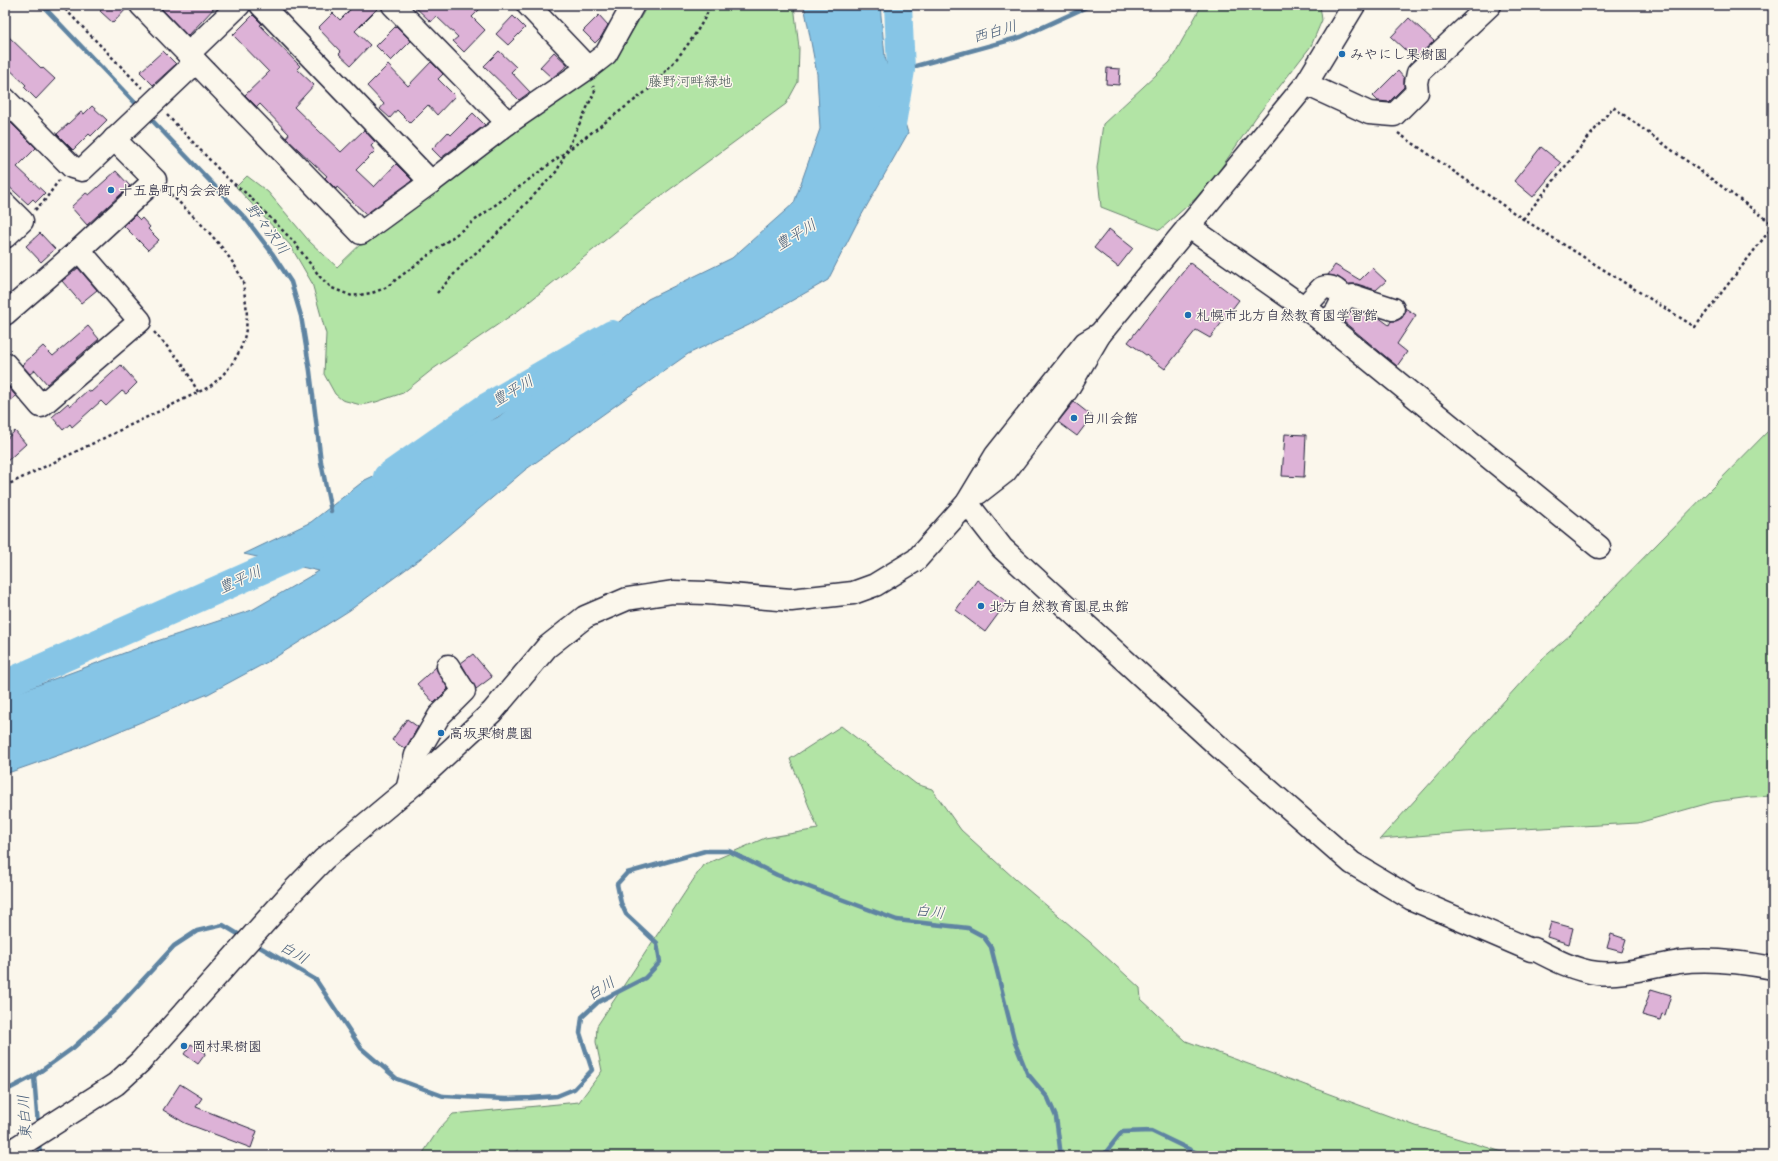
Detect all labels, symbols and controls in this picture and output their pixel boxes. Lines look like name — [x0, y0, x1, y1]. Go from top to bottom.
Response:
water label: 西白川 — [971, 17, 1019, 47]
place label: みやにし果樹園 — [1350, 46, 1448, 63]
marker: みやにし果樹園 — [1337, 49, 1347, 59]
park label: 藤野河畔緑地 — [648, 73, 732, 90]
place label: 十五島町内会会館 — [119, 182, 231, 199]
marker: 十五島町内会会館 — [106, 185, 116, 195]
water label: 野々沢川 — [241, 199, 293, 259]
water label: 豊平川 — [772, 215, 820, 255]
place label: 札幌市北方自然教育園学習館 — [1196, 307, 1378, 324]
marker: 札幌市北方自然教育園学習館 — [1183, 310, 1193, 320]
water label: 豊平川 — [489, 372, 537, 410]
place label: 白川会館 — [1082, 410, 1138, 427]
marker: 白川会館 — [1069, 413, 1079, 423]
water label: 豊平川 — [216, 562, 264, 598]
place label: 北方自然教育園昆虫館 — [989, 598, 1129, 615]
marker: 北方自然教育園昆虫館 — [976, 601, 986, 611]
place label: 高坂果樹農園 — [449, 725, 533, 742]
marker: 高坂果樹農園 — [436, 728, 446, 738]
water label: 白川 — [914, 901, 946, 923]
water label: 白川 — [276, 937, 312, 969]
water label: 白川 — [583, 973, 619, 1005]
place label: 岡村果樹園 — [192, 1038, 262, 1055]
marker: 岡村果樹園 — [179, 1041, 189, 1051]
water label: 東白川 — [14, 1094, 36, 1140]

